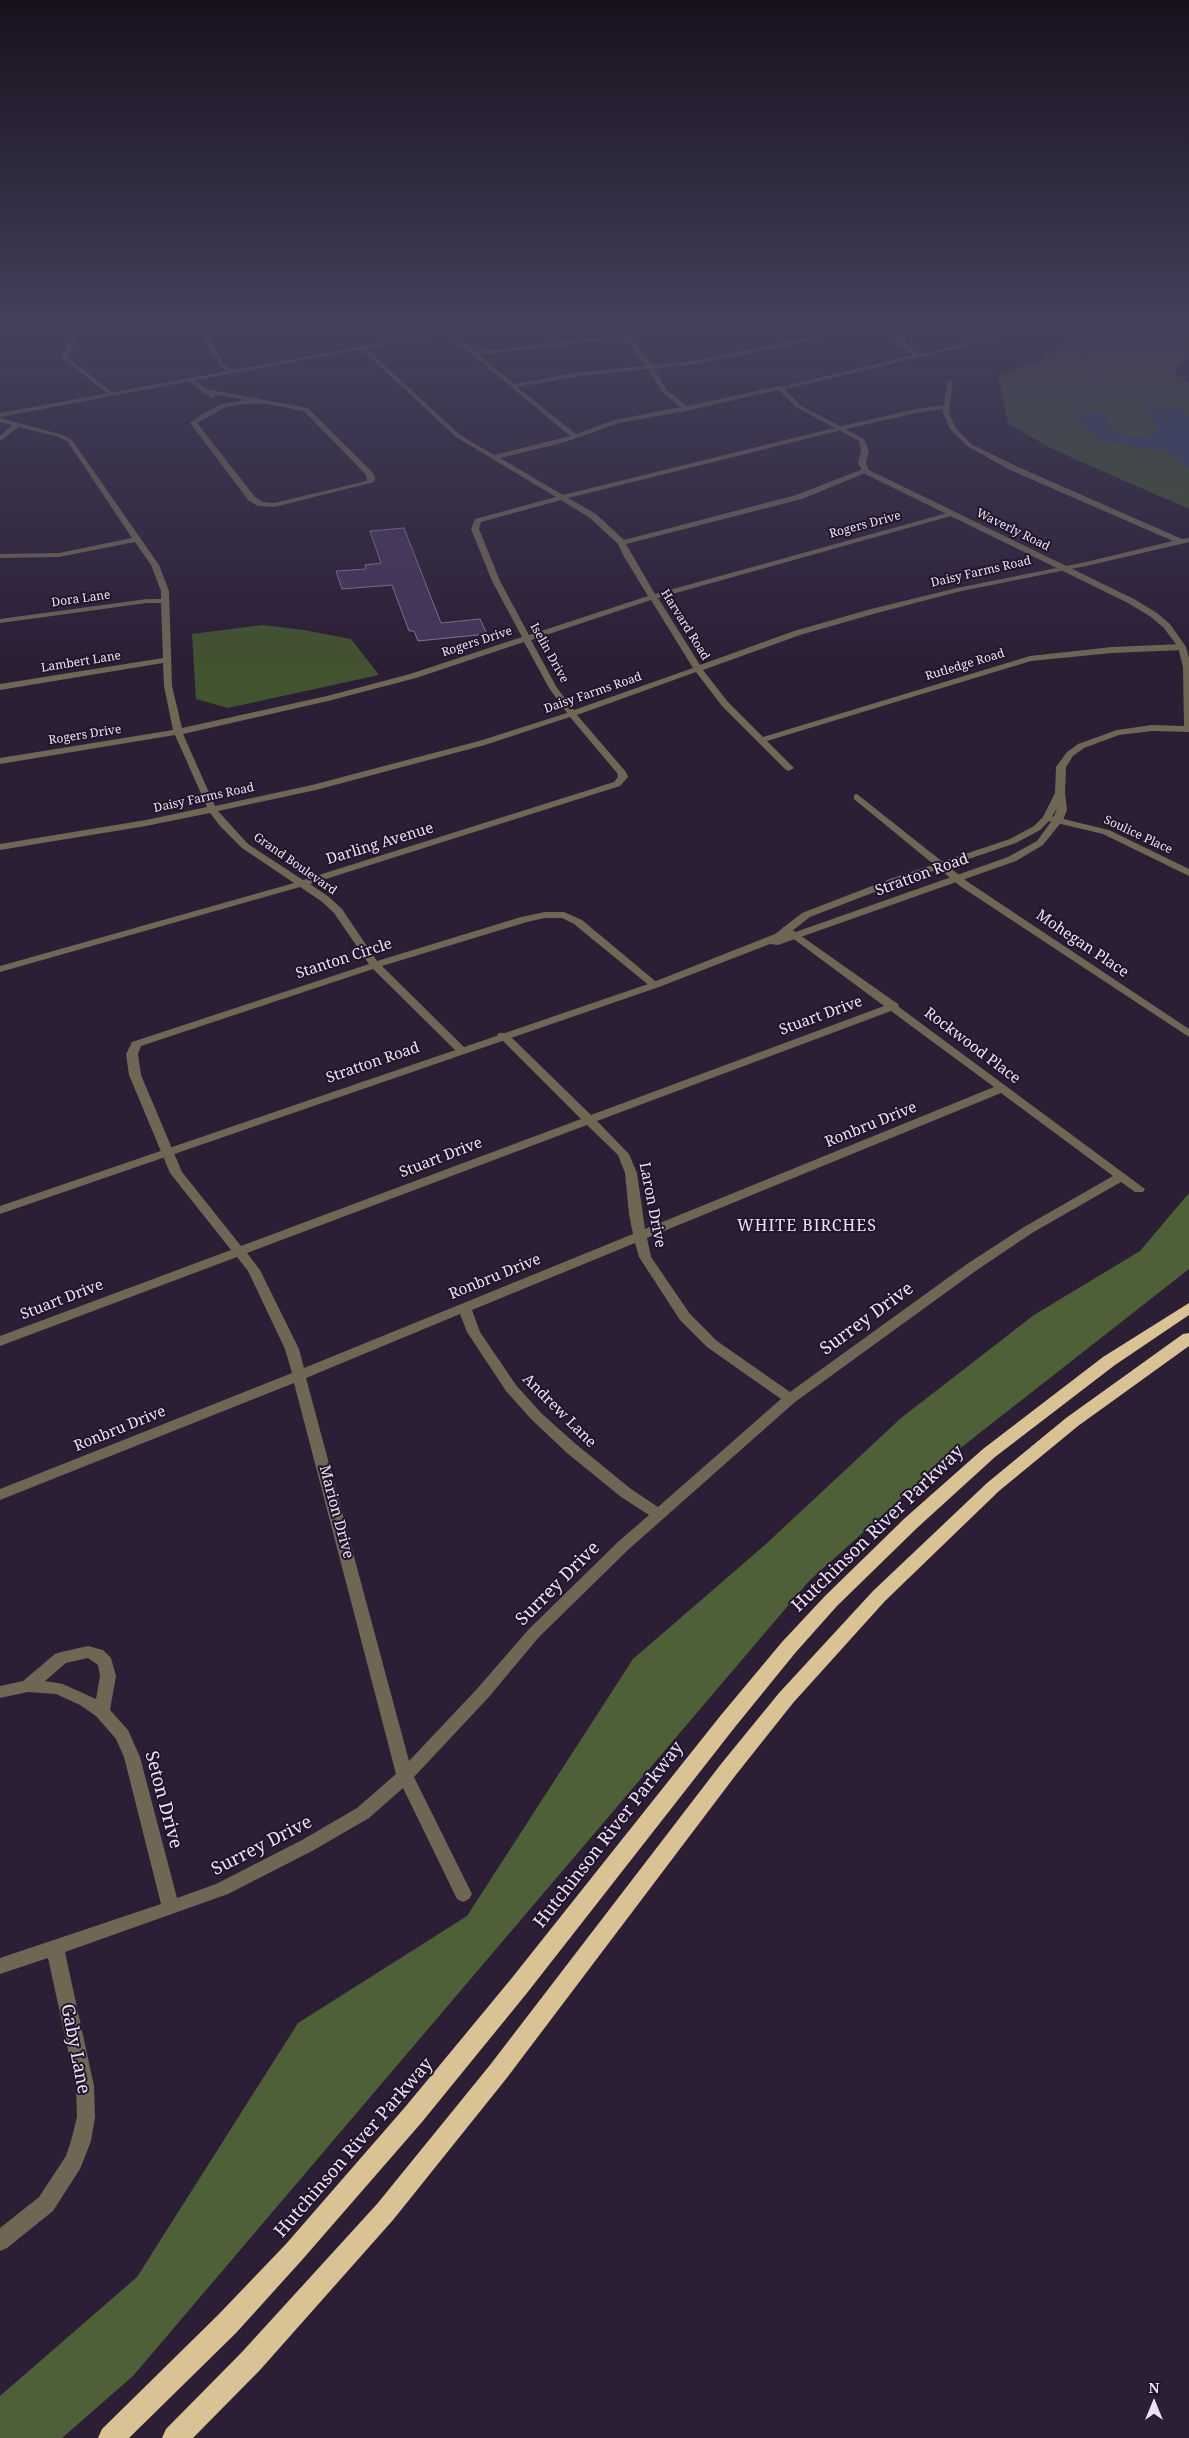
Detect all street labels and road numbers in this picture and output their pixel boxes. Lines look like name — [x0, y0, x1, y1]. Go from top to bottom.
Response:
street label: Waverly Road — [974, 506, 1052, 554]
street label: Rogers Drive — [828, 509, 902, 541]
street label: Daisy Farms Road — [929, 553, 1033, 591]
street label: Harvard Road — [658, 587, 712, 663]
street label: Dora Lane — [51, 588, 111, 610]
street label: Iselin Drive — [527, 621, 571, 685]
street label: Rogers Drive — [440, 624, 514, 660]
street label: Rutledge Road — [924, 646, 1006, 684]
street label: Lambert Lane — [40, 649, 122, 675]
street label: Daisy Farms Road — [542, 670, 644, 716]
street label: Rogers Drive — [48, 722, 122, 748]
street label: Daisy Farms Road — [152, 780, 256, 816]
street label: Soulice Place — [1101, 813, 1175, 857]
street label: Darling Avenue — [324, 819, 436, 869]
street label: Grand Boulevard — [251, 830, 339, 898]
street label: Stratton Road — [873, 850, 971, 900]
street label: Mohegan Place — [1032, 906, 1132, 982]
street label: Stanton Circle — [294, 935, 394, 983]
street label: Stuart Drive — [777, 993, 865, 1039]
street label: Rockwood Place — [920, 1004, 1024, 1088]
street label: Stratton Road — [324, 1039, 422, 1087]
street label: Ronbru Drive — [822, 1098, 920, 1152]
street label: Stuart Drive — [397, 1134, 485, 1182]
street label: Laron Drive — [635, 1161, 669, 1249]
street label: Ronbru Drive — [446, 1250, 544, 1304]
street label: Stuart Drive — [18, 1276, 106, 1324]
street label: Surrey Drive — [816, 1278, 918, 1360]
street label: Andrew Lane — [518, 1370, 600, 1452]
street label: Ronbru Drive — [71, 1402, 169, 1456]
street label: Hutchinson River Parkway — [788, 1441, 968, 1617]
street label: Marion Drive — [315, 1463, 357, 1561]
street label: Surrey Drive — [511, 1537, 605, 1631]
street label: Hutchinson River Parkway — [529, 1737, 689, 1933]
street label: Seton Drive — [140, 1749, 186, 1851]
street label: Surrey Drive — [208, 1811, 316, 1881]
street label: Gaby Lane — [56, 2002, 94, 2096]
street label: Hutchinson River Parkway — [270, 2054, 438, 2242]

